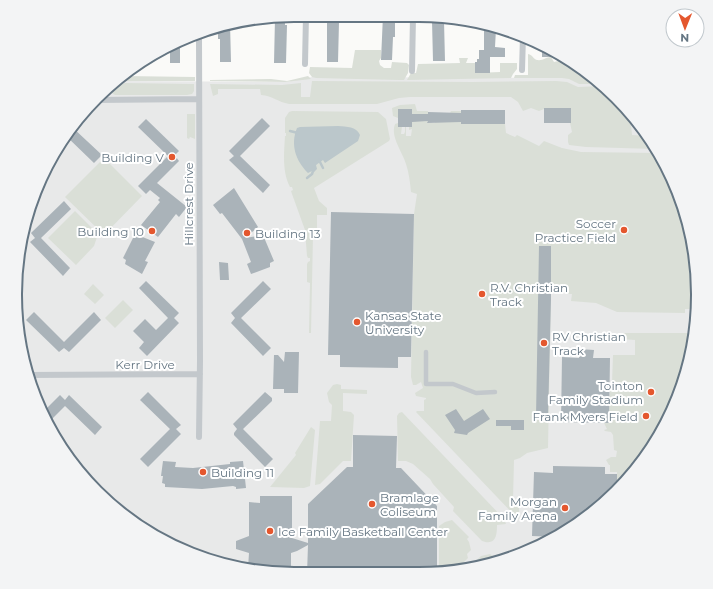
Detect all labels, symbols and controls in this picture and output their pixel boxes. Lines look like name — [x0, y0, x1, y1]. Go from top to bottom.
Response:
north arrow — [665, 8, 705, 48]
text: N — [680, 31, 689, 45]
place label: Building V — [101, 150, 165, 165]
marker: Building V — [167, 152, 177, 162]
street label: Hillcrest Drive — [181, 162, 196, 246]
place label: Soccer Practice Field — [535, 216, 616, 245]
place label: Building 10 — [77, 224, 144, 239]
marker: Soccer Practice Field — [619, 225, 629, 235]
marker: Building 10 — [147, 226, 157, 236]
place label: Building 13 — [255, 226, 321, 241]
marker: Building 13 — [242, 228, 252, 238]
place label: R.V. Christian Track — [490, 280, 568, 309]
marker: R.V. Christian Track — [477, 289, 487, 299]
place label: Kansas State University — [365, 308, 441, 337]
marker: Kansas State University — [352, 317, 362, 327]
place label: RV Christian Track — [552, 329, 626, 358]
marker: RV Christian Track — [539, 338, 549, 348]
street label: Kerr Drive — [115, 357, 175, 372]
place label: Tointon Family Stadium — [549, 378, 643, 407]
marker: Tointon Family Stadium — [646, 387, 656, 397]
place label: Frank Myers Field — [532, 409, 638, 424]
marker: Frank Myers Field — [641, 411, 651, 421]
place label: Building 11 — [211, 465, 274, 480]
marker: Building 11 — [198, 467, 208, 477]
place label: Bramlage Coliseum — [380, 490, 439, 519]
place label: Morgan Family Arena — [478, 494, 557, 523]
marker: Bramlage Coliseum — [367, 499, 377, 509]
marker: Morgan Family Arena — [560, 503, 570, 513]
place label: Ice Family Basketball Center — [278, 524, 448, 539]
marker: Ice Family Basketball Center — [265, 526, 275, 536]

